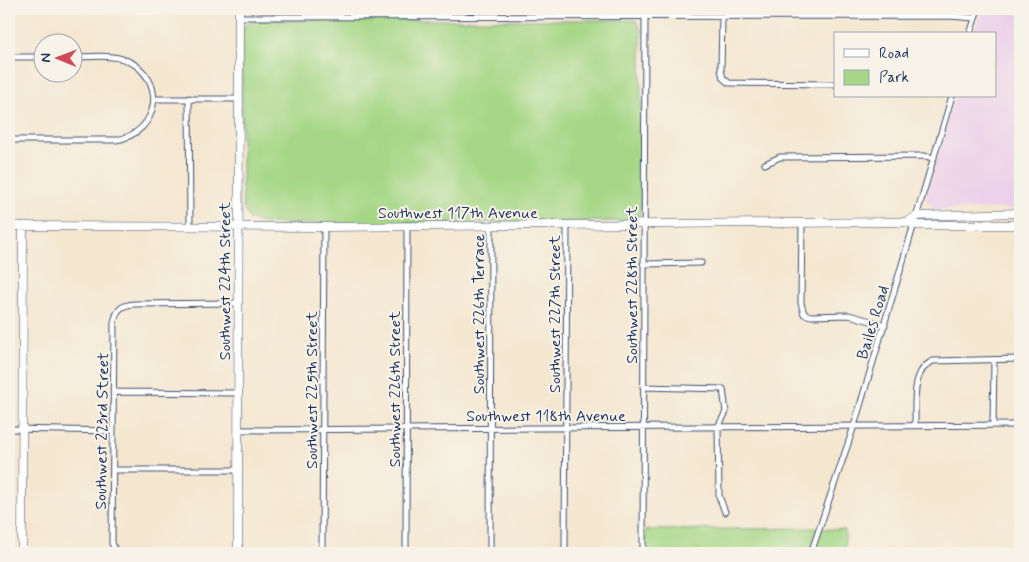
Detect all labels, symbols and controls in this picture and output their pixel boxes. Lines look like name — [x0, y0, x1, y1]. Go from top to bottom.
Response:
north arrow — [32, 32, 82, 82]
legend — [834, 32, 996, 98]
text: Road — [879, 44, 909, 64]
text: N — [37, 53, 55, 63]
text: Park — [879, 68, 909, 88]
street label: Southwest 224th Street — [215, 201, 236, 360]
street label: Southwest 117th Avenue — [378, 203, 538, 224]
street label: Southwest 228th Street — [622, 206, 643, 364]
street label: Southwest 226th Terrace — [469, 233, 490, 394]
street label: Southwest 227th Street — [545, 234, 566, 393]
street label: Bailes Road — [852, 283, 895, 362]
street label: Southwest 225th Street — [302, 310, 323, 469]
street label: Southwest 226th Street — [385, 310, 406, 467]
street label: Southwest 223rd Street — [91, 352, 114, 510]
street label: Southwest 118th Avenue — [466, 406, 626, 427]

